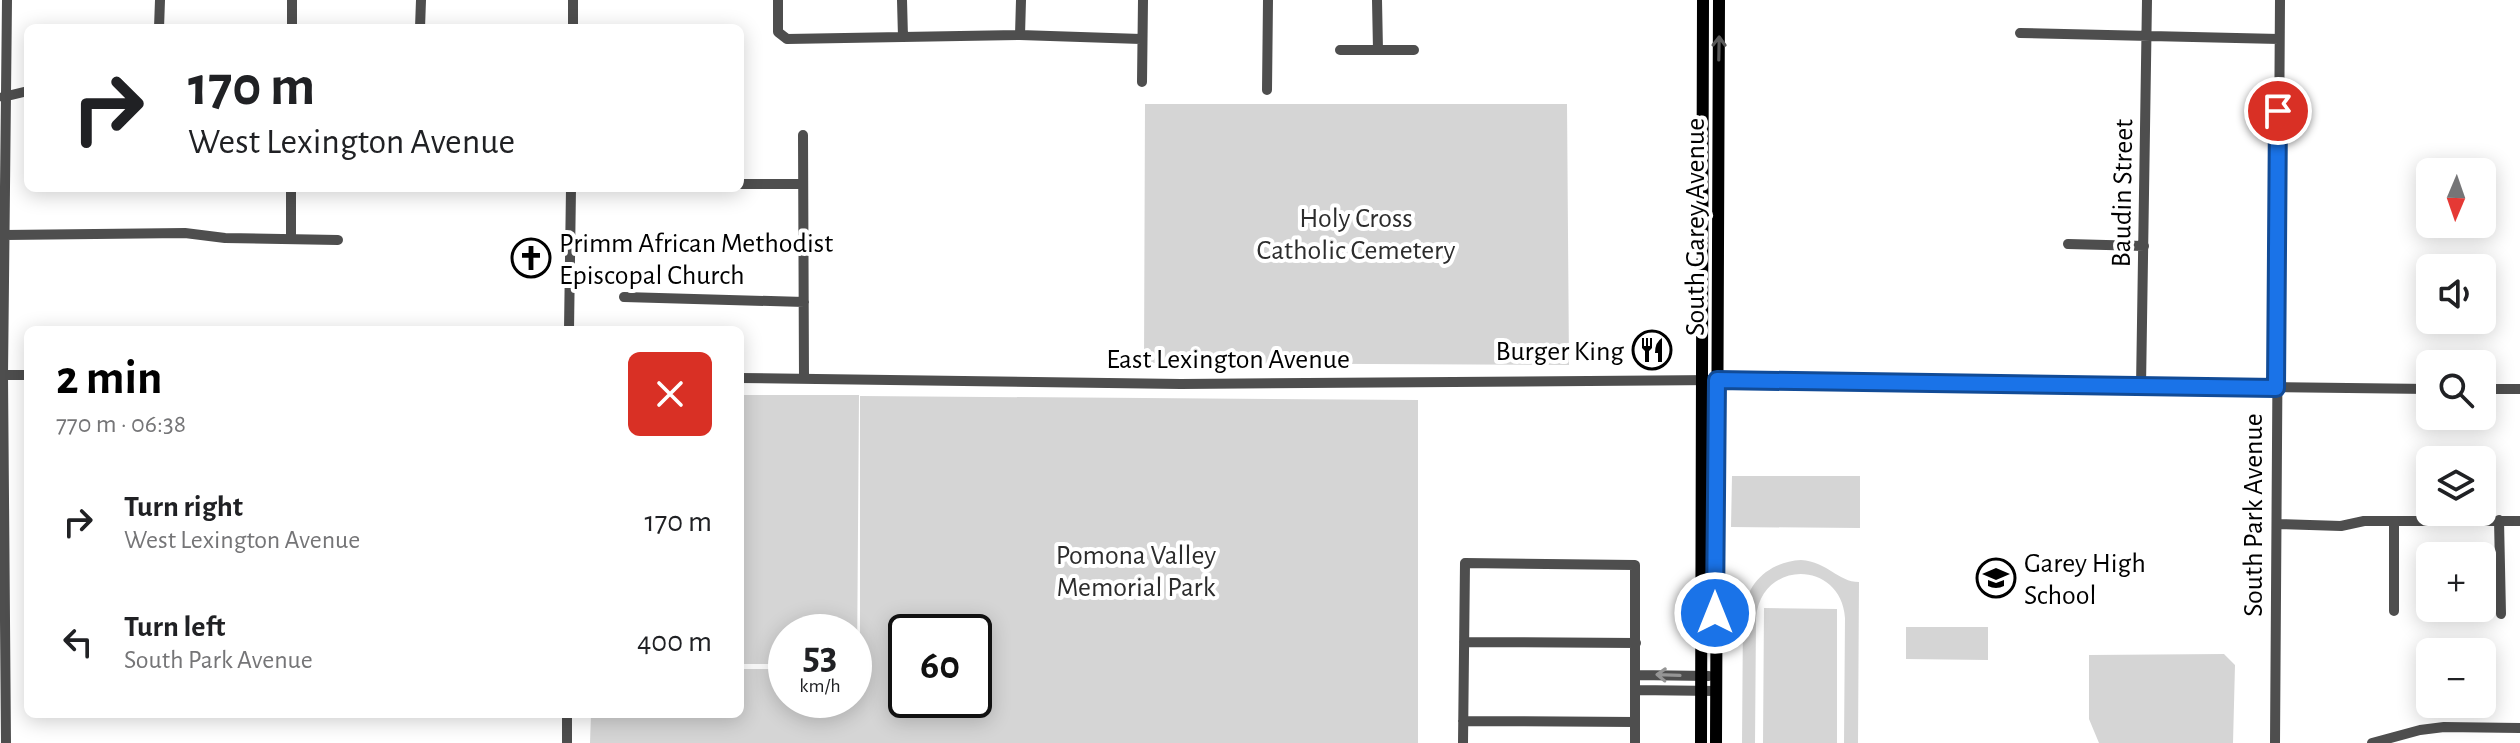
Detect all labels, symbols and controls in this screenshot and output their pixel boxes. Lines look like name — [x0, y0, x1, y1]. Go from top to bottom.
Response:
one-way arrow — [1711, 35, 1727, 62]
icon: right — [56, 56, 160, 160]
text: 170 m — [188, 59, 315, 115]
pin — [2244, 77, 2312, 145]
icon: arrive — [2256, 89, 2300, 133]
street label: South Garey Avenue — [1682, 118, 1710, 336]
street label: Baudin Street — [2108, 118, 2138, 268]
text: West Lexington Avenue — [188, 124, 515, 160]
north arrow — [2416, 158, 2496, 238]
map controls — [2416, 158, 2496, 718]
park label: Holy Cross Catholic Cemetery — [1257, 205, 1455, 265]
place label: Primm African Methodist Episcopal Church — [559, 230, 833, 290]
church icon: Primm African Methodist Episcopal Church — [510, 237, 552, 279]
button: sound — [2416, 254, 2496, 334]
restaurant icon: Burger King — [1631, 329, 1673, 371]
place label: Burger King — [1496, 338, 1624, 366]
street label: East Lexington Avenue — [1106, 346, 1350, 374]
button: search — [2416, 350, 2496, 430]
button: close — [628, 352, 712, 436]
text: 2 min — [56, 355, 163, 403]
text: 770 m · 06:38 — [56, 411, 186, 437]
street label: South Park Avenue — [2240, 413, 2268, 617]
button: layers — [2416, 446, 2496, 526]
text: Turn right — [124, 492, 243, 522]
icon: right — [56, 500, 100, 544]
text: 170 m — [644, 507, 712, 537]
text: West Lexington Avenue — [124, 527, 360, 553]
park label: Pomona Valley Memorial Park — [1056, 542, 1216, 602]
button: + — [2416, 542, 2496, 622]
place label: Garey High School — [2024, 550, 2146, 610]
school or university icon: Garey High School — [1975, 557, 2017, 599]
position arrow — [1673, 571, 1757, 655]
text: Turn left — [124, 612, 225, 642]
speed limit sign: 60 — [888, 614, 992, 718]
icon: left — [56, 620, 100, 664]
text: 400 m — [637, 627, 712, 657]
text: 53 — [803, 636, 837, 676]
button: − — [2416, 638, 2496, 718]
text: South Park Avenue — [124, 647, 313, 673]
one-way arrow — [1655, 668, 1682, 683]
text: km/h — [799, 676, 841, 696]

